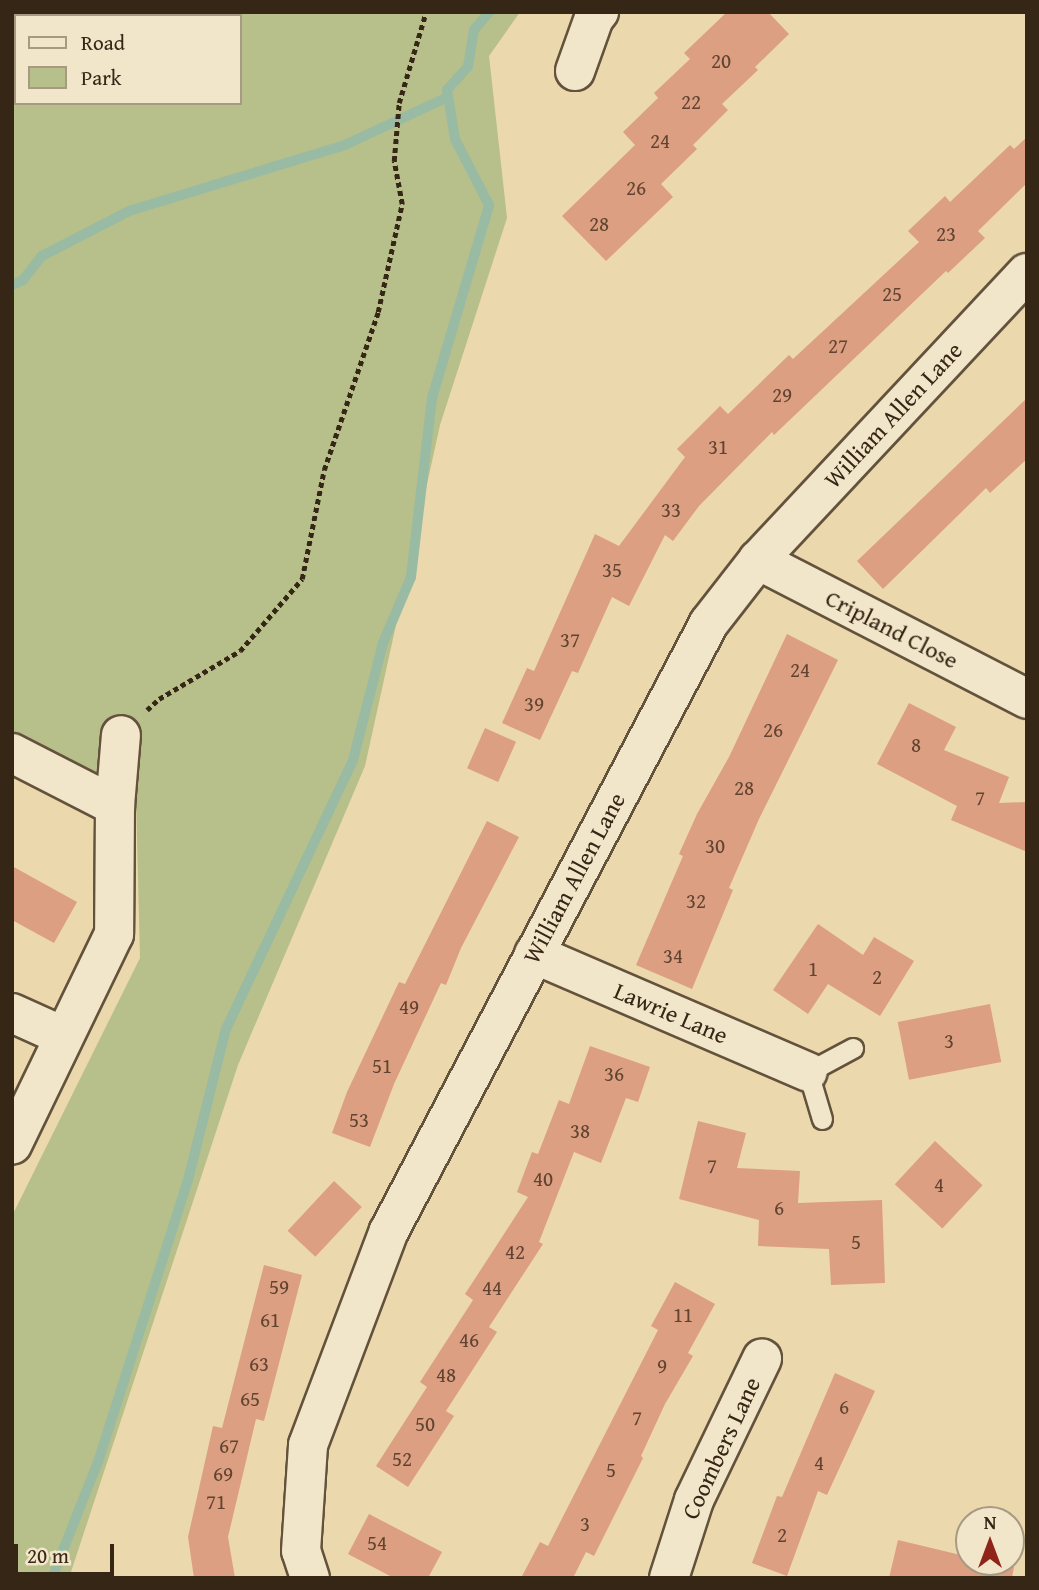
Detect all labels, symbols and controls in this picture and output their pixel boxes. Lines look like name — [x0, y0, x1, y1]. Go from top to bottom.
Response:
legend — [14, 14, 242, 105]
text: Road — [81, 27, 125, 58]
house number: 20 — [711, 48, 731, 74]
text: Park — [81, 62, 122, 93]
house number: 22 — [681, 89, 701, 115]
house number: 24 — [650, 128, 670, 154]
house number: 26 — [626, 175, 646, 201]
house number: 28 — [589, 211, 609, 237]
house number: 23 — [936, 221, 956, 247]
house number: 25 — [882, 281, 902, 307]
house number: 27 — [828, 333, 848, 359]
street label: William Allen Lane — [818, 336, 968, 494]
house number: 29 — [772, 382, 792, 408]
house number: 31 — [708, 434, 728, 460]
house number: 33 — [661, 497, 681, 523]
house number: 35 — [602, 557, 622, 583]
street label: Cripland Close — [821, 583, 963, 675]
house number: 37 — [560, 627, 580, 653]
house number: 24 — [790, 657, 810, 683]
house number: 39 — [524, 691, 544, 717]
house number: 26 — [763, 717, 783, 743]
house number: 8 — [911, 732, 921, 758]
house number: 28 — [734, 775, 754, 801]
house number: 7 — [975, 785, 985, 811]
street label: William Allen Lane — [517, 788, 631, 968]
house number: 30 — [705, 833, 725, 859]
house number: 32 — [686, 888, 706, 914]
house number: 34 — [663, 943, 683, 969]
house number: 1 — [808, 956, 818, 982]
house number: 2 — [872, 964, 882, 990]
street label: Lawrie Lane — [610, 976, 732, 1050]
house number: 49 — [399, 994, 419, 1020]
house number: 3 — [944, 1028, 954, 1054]
house number: 51 — [372, 1053, 392, 1079]
house number: 36 — [604, 1061, 624, 1087]
house number: 53 — [349, 1107, 369, 1133]
house number: 38 — [570, 1118, 590, 1144]
house number: 7 — [707, 1153, 717, 1179]
house number: 40 — [533, 1166, 553, 1192]
house number: 4 — [934, 1172, 944, 1198]
house number: 6 — [774, 1195, 784, 1221]
house number: 5 — [851, 1229, 861, 1255]
house number: 42 — [505, 1239, 525, 1265]
house number: 59 — [269, 1274, 289, 1300]
house number: 44 — [482, 1275, 502, 1301]
house number: 11 — [673, 1302, 693, 1328]
house number: 61 — [260, 1307, 280, 1333]
house number: 46 — [459, 1327, 479, 1353]
house number: 63 — [249, 1351, 269, 1377]
house number: 9 — [657, 1353, 667, 1379]
house number: 48 — [436, 1362, 456, 1388]
street label: Coombers Lane — [676, 1372, 766, 1524]
house number: 65 — [240, 1386, 260, 1412]
house number: 6 — [839, 1394, 849, 1420]
house number: 7 — [632, 1405, 642, 1431]
house number: 50 — [415, 1411, 435, 1437]
house number: 67 — [219, 1433, 239, 1459]
house number: 52 — [392, 1446, 412, 1472]
house number: 4 — [814, 1450, 824, 1476]
house number: 5 — [606, 1457, 616, 1483]
house number: 69 — [213, 1461, 233, 1487]
house number: 71 — [206, 1489, 226, 1515]
north arrow — [955, 1506, 1025, 1576]
text: N — [984, 1508, 996, 1536]
house number: 3 — [580, 1511, 590, 1537]
house number: 2 — [777, 1522, 787, 1548]
scale bar — [18, 1530, 117, 1574]
house number: 54 — [367, 1530, 387, 1556]
text: 20 m — [27, 1540, 69, 1571]

